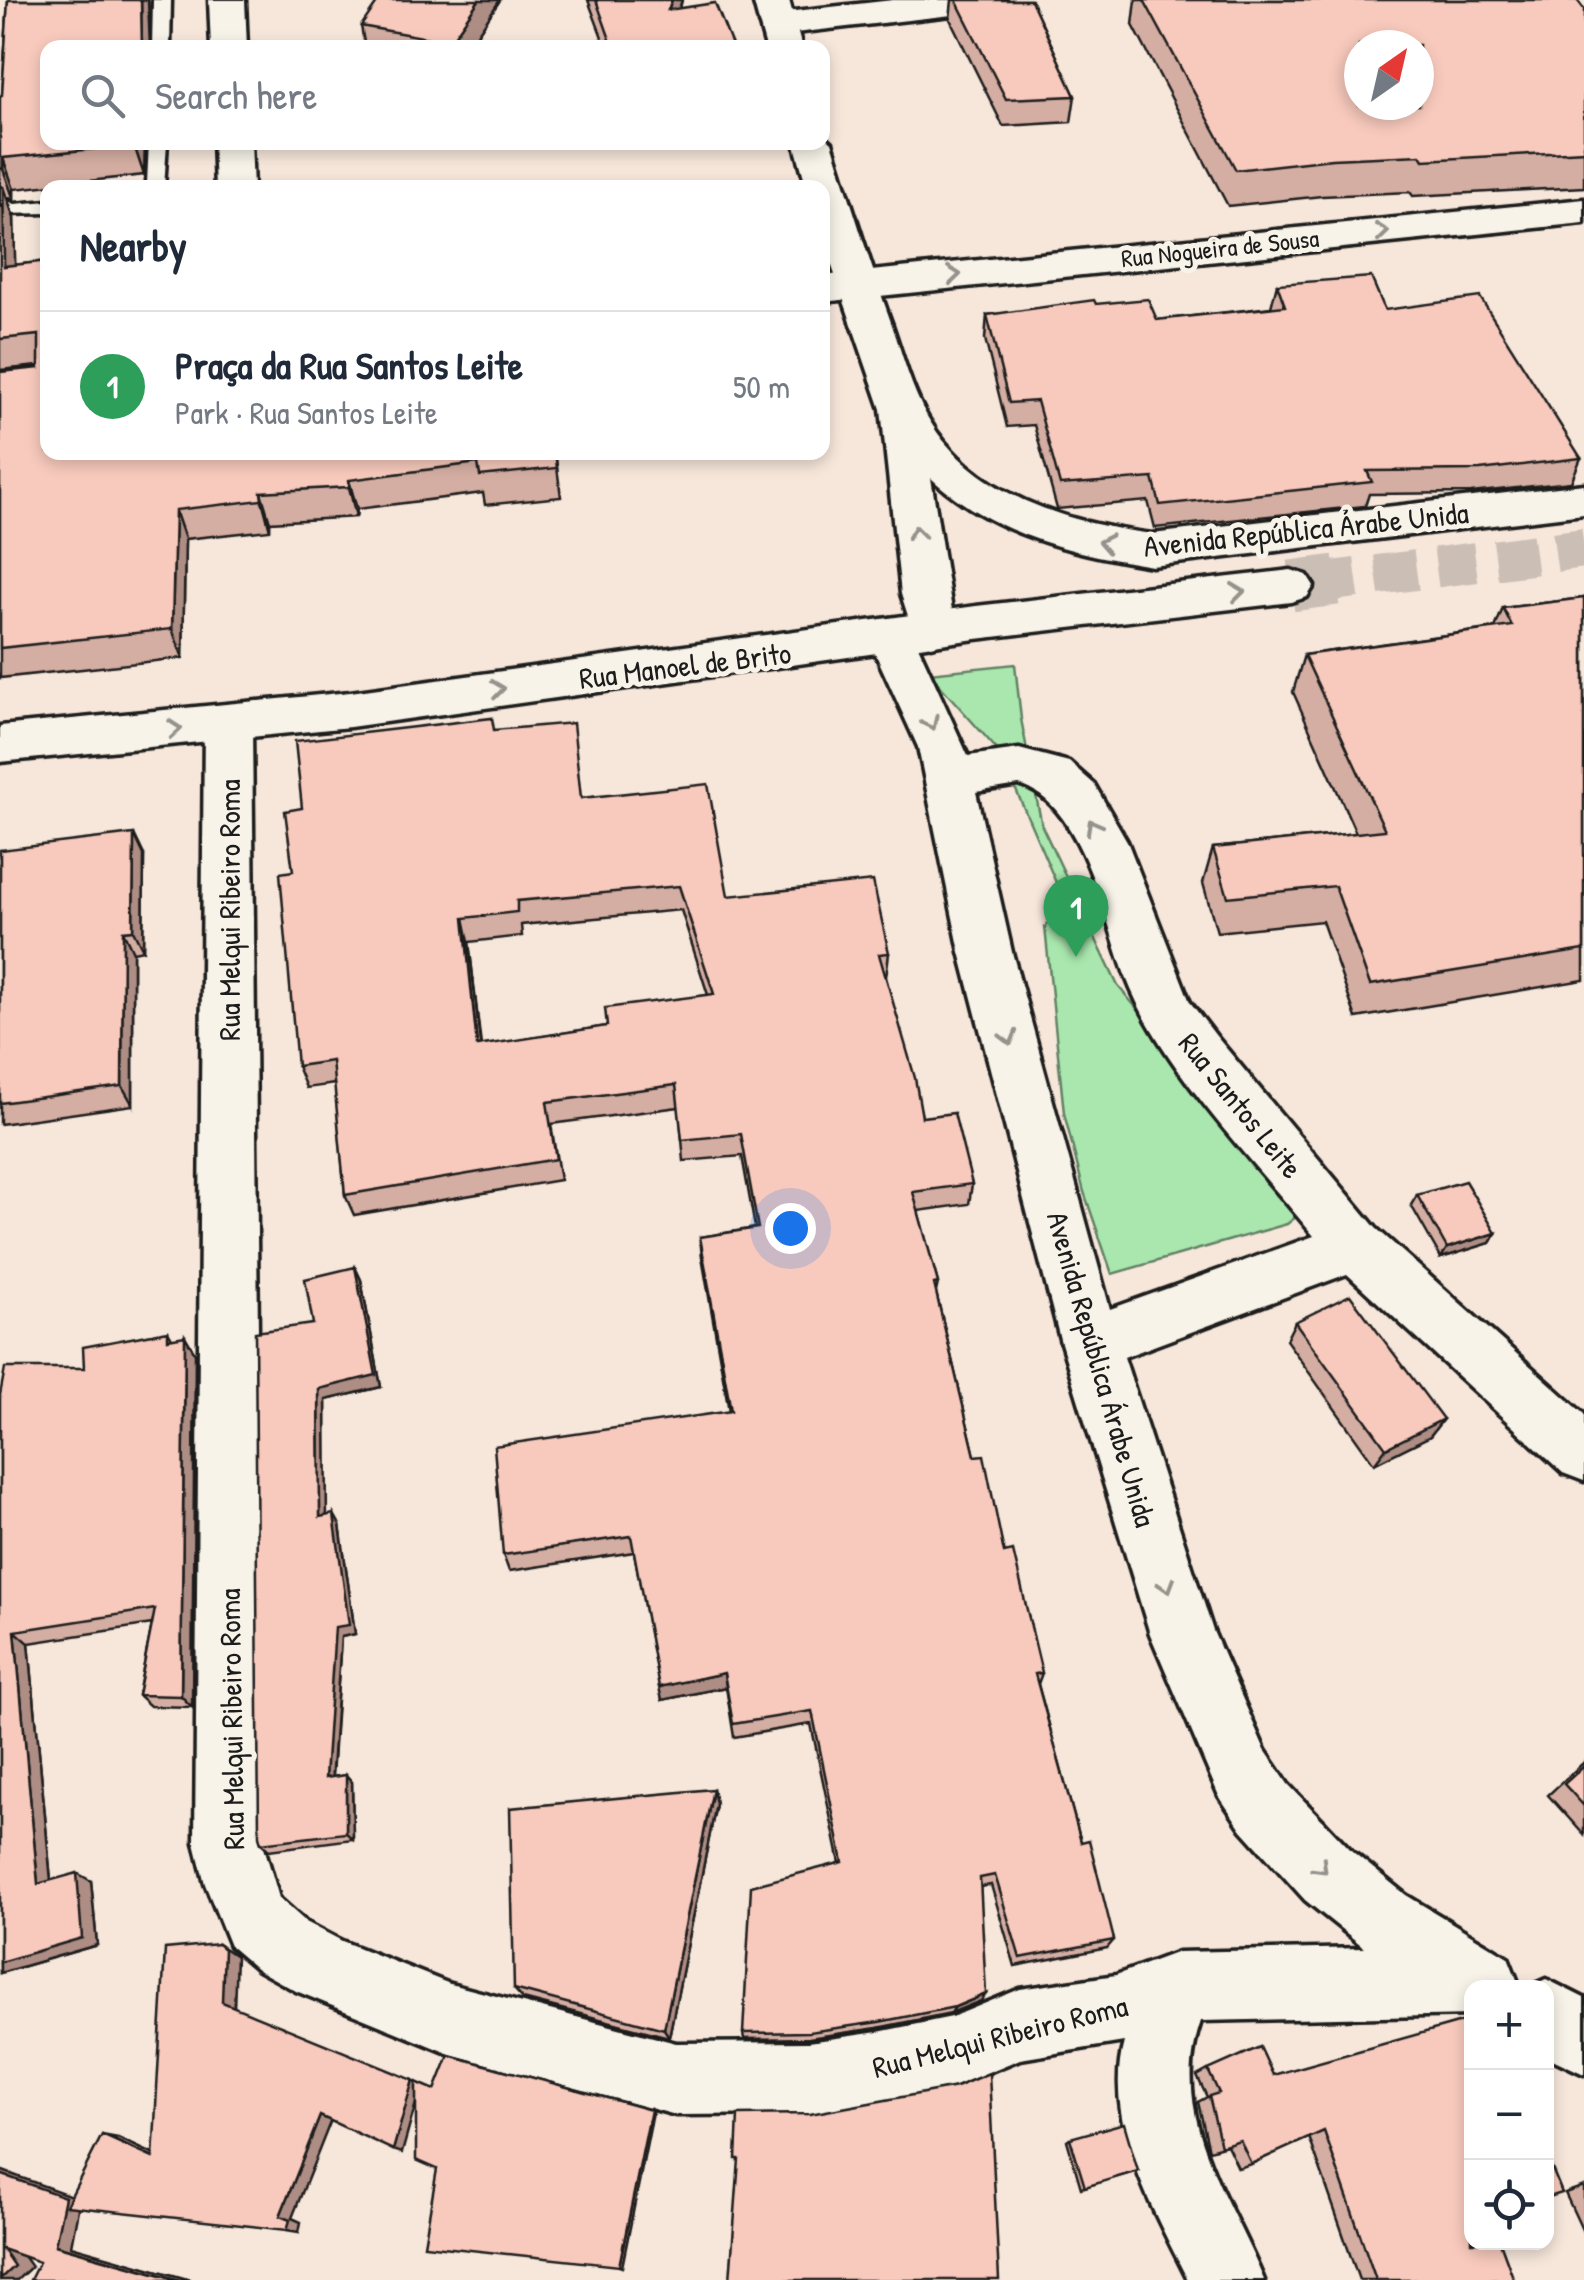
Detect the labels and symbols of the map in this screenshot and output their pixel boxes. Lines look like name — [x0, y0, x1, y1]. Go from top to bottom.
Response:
north arrow — [1344, 30, 1434, 120]
street label: Rua Nogueira de Sousa — [1119, 221, 1321, 275]
one-way arrow — [1374, 221, 1390, 243]
one-way arrow — [946, 265, 962, 287]
street label: Avenida República Árabe Unida — [1142, 492, 1471, 566]
one-way arrow — [906, 524, 927, 540]
one-way arrow — [1097, 534, 1114, 555]
one-way arrow — [1229, 583, 1246, 604]
street label: Rua Manoel de Brito — [577, 632, 793, 698]
one-way arrow — [490, 679, 506, 700]
one-way arrow — [919, 713, 939, 731]
one-way arrow — [168, 718, 184, 740]
street label: Rua Melqui Ribeiro Roma — [209, 779, 249, 1041]
one-way arrow — [1086, 818, 1106, 836]
pin: 1 — [1044, 874, 1108, 957]
street label: Rua Santos Leite — [1170, 1024, 1312, 1186]
one-way arrow — [997, 1029, 1018, 1047]
your location — [765, 1203, 816, 1254]
street label: Avenida República Árabe Unida — [1038, 1207, 1166, 1532]
one-way arrow — [1155, 1577, 1175, 1594]
street label: Rua Melqui Ribeiro Roma — [209, 1588, 253, 1850]
one-way arrow — [1310, 1855, 1328, 1873]
street label: Rua Melqui Ribeiro Roma — [868, 1985, 1132, 2087]

